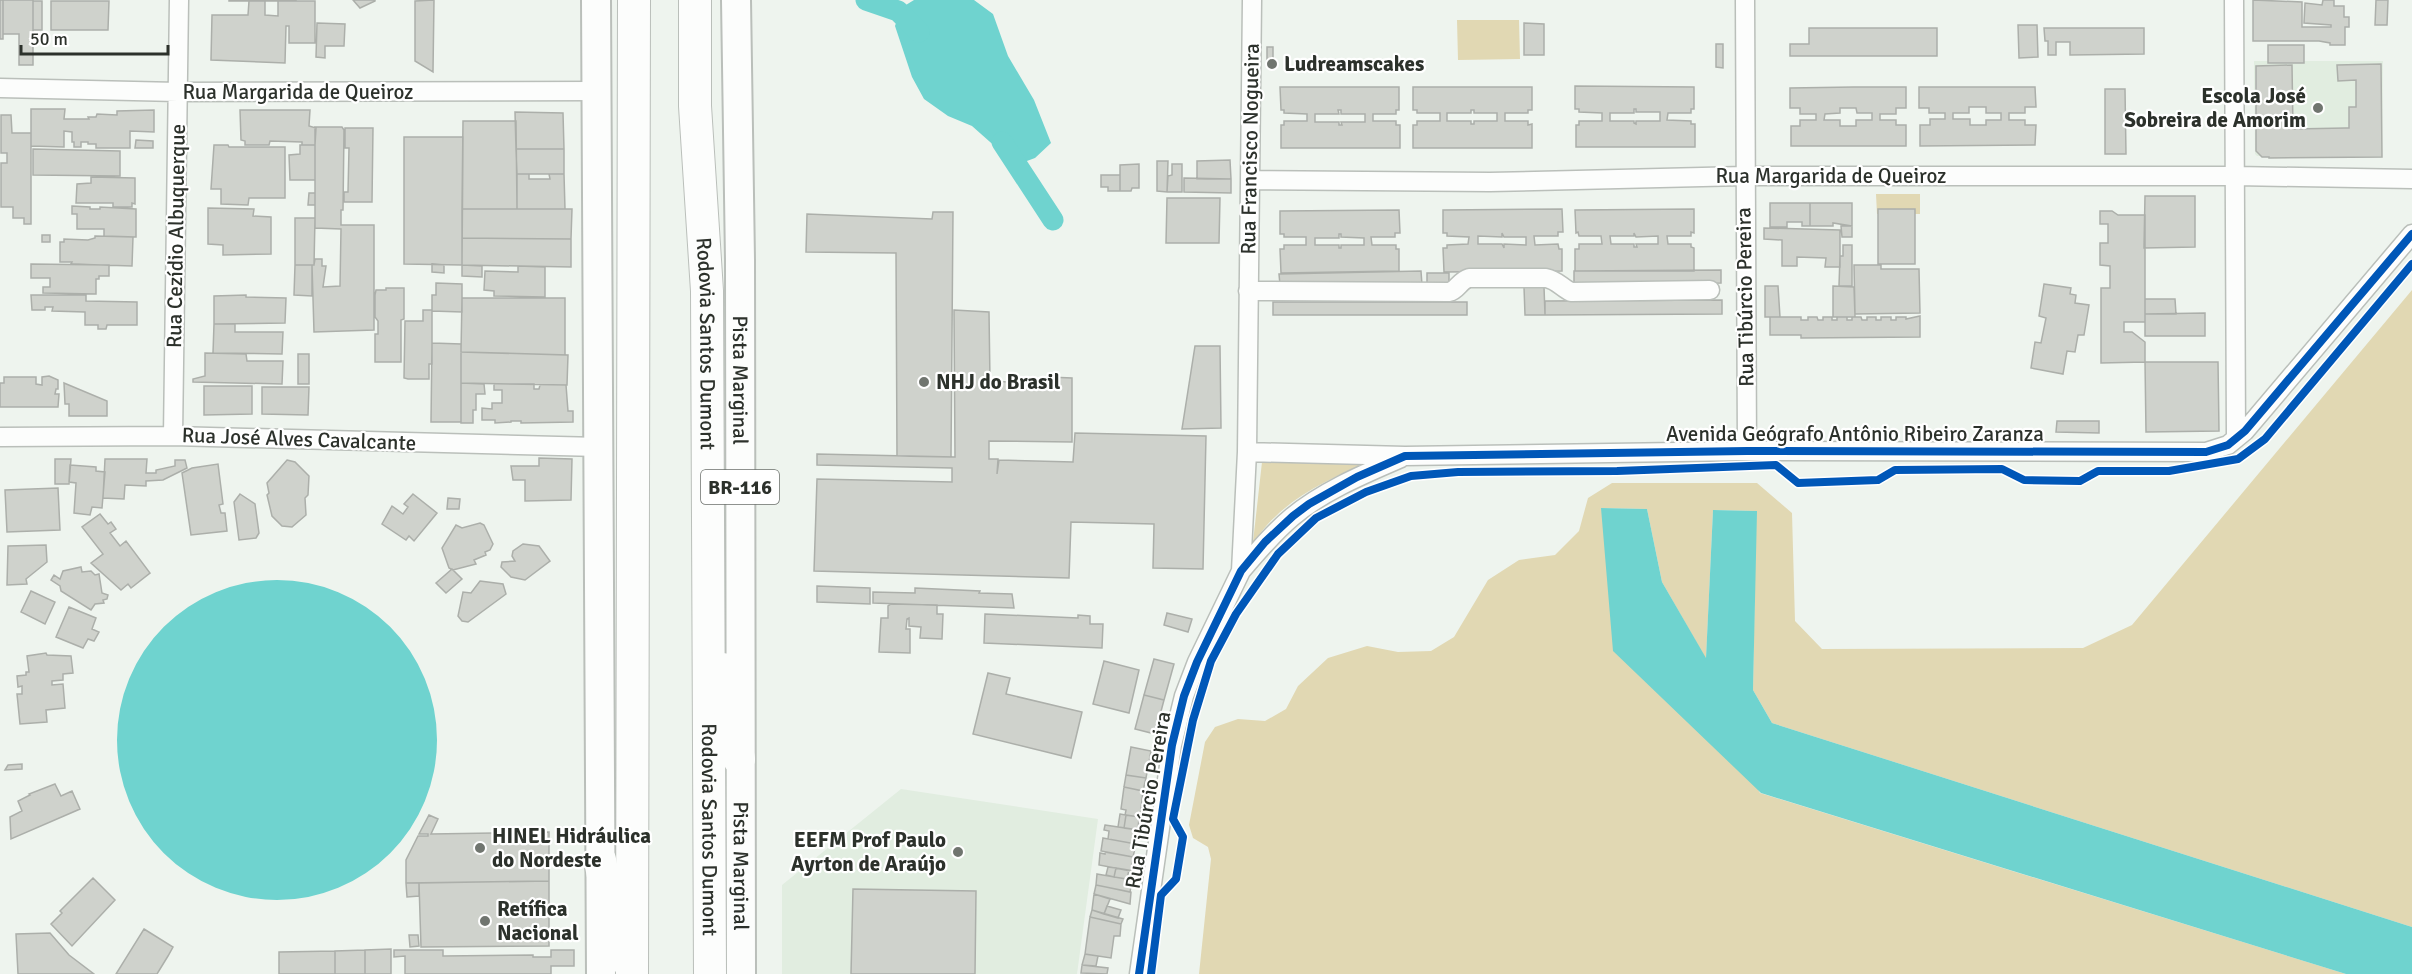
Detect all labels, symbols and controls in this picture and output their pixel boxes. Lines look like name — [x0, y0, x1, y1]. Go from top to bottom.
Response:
scale bar — [21, 18, 168, 56]
text: 50 m — [30, 28, 68, 50]
street label: Rua Francisco Nogueira — [1235, 43, 1265, 255]
place label: Ludreamscakes — [1284, 51, 1424, 77]
marker: Ludreamscakes — [1265, 57, 1279, 71]
street label: Rua Margarida de Queiroz — [183, 79, 413, 105]
place label: Escola José Sobreira de Amorim — [2124, 83, 2306, 133]
marker: Escola José Sobreira de Amorim — [2311, 101, 2325, 115]
street label: Rua Cezídio Albuquerque — [161, 124, 191, 348]
street label: Rua Margarida de Queiroz — [1716, 163, 1946, 189]
street label: Rua Tibúrcio Pereira — [1730, 207, 1760, 387]
street label: Rodovia Santos Dumont — [691, 237, 721, 450]
street label: Pista Marginal — [727, 315, 753, 445]
place label: NHJ do Brasil — [936, 369, 1061, 395]
marker: NHJ do Brasil — [917, 375, 931, 389]
street label: Avenida Geógrafo Antônio Ribeiro Zaranza — [1666, 421, 2044, 447]
street label: Rua José Alves Cavalcante — [181, 422, 417, 456]
road number: BR-116 — [701, 470, 779, 504]
street label: Rua Tibúrcio Pereira — [1120, 709, 1176, 891]
street label: Rodovia Santos Dumont — [696, 723, 723, 936]
street label: Pista Marginal — [728, 801, 754, 931]
place label: HINEL Hidráulica do Nordeste — [492, 823, 651, 873]
place label: EEFM Prof Paulo Ayrton de Araújo — [791, 827, 946, 877]
marker: HINEL Hidráulica do Nordeste — [473, 841, 487, 855]
marker: EEFM Prof Paulo Ayrton de Araújo — [951, 845, 965, 859]
place label: Retífica Nacional — [497, 896, 579, 946]
marker: Retífica Nacional — [478, 914, 492, 928]

